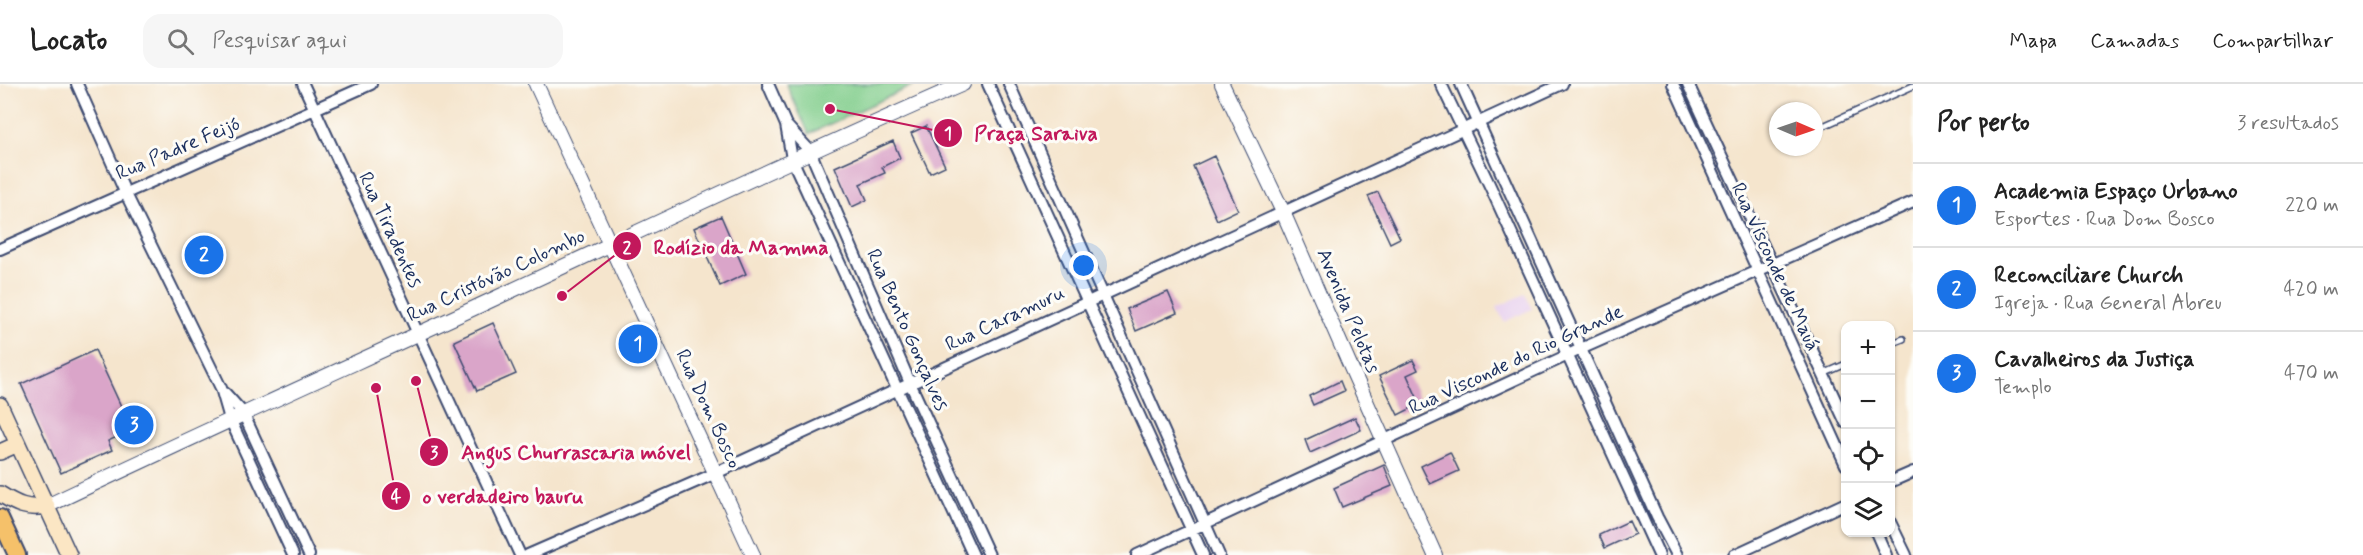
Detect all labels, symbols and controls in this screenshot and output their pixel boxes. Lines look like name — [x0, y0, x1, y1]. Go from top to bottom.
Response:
search box — [143, 14, 563, 68]
text: Locato — [30, 23, 107, 60]
icon: search — [164, 25, 197, 58]
text: Pesquisar aqui — [212, 27, 347, 55]
text: Mapa — [2009, 27, 2057, 55]
text: Camadas — [2090, 27, 2179, 55]
text: Compartilhar — [2212, 27, 2333, 55]
north arrow — [1769, 102, 1823, 156]
text: Por perto — [1937, 106, 2030, 140]
text: 3 resultados — [2237, 110, 2339, 137]
street label: Rua Padre Feijó — [112, 111, 244, 187]
callout: Praça Saraiva — [933, 113, 1109, 152]
text: Praça Saraiva — [974, 120, 1098, 148]
text: 1 — [944, 122, 952, 146]
street label: Rua Tiradentes — [351, 168, 429, 292]
street label: Rua Visconde de Mauá — [1724, 178, 1826, 356]
text: Academia Espaço Urbano — [1994, 178, 2238, 206]
text: 1 — [1952, 192, 1961, 219]
text: 220 m — [2285, 192, 2339, 219]
text: Esportes · Rua Dom Bosco — [1994, 206, 2215, 233]
street label: Rua Cristóvão Colombo — [402, 223, 590, 329]
callout: Rodízio da Mamma — [612, 227, 840, 266]
pin: 2 — [184, 232, 224, 278]
text: Rodízio da Mamma — [654, 234, 828, 262]
text: 2 — [623, 236, 632, 260]
street label: Avenida Pelotas — [1310, 244, 1386, 378]
street label: Rua Bento Gonçalves — [859, 245, 955, 415]
your location — [1069, 251, 1098, 280]
text: Reconciliare Church — [1994, 262, 2183, 290]
text: 2 — [1952, 276, 1961, 303]
text: 420 m — [2283, 276, 2339, 303]
street label: Rua Caramuru — [941, 280, 1069, 358]
text: Igreja · Rua General Abreu — [1994, 290, 2222, 317]
street label: Rua Visconde do Rio Grande — [1404, 298, 1628, 422]
map controls — [1841, 321, 1895, 537]
button: + — [1841, 321, 1895, 375]
pin: 1 — [618, 322, 658, 366]
street label: Rua Dom Bosco — [669, 345, 747, 473]
text: Cavalheiros da Justiça — [1994, 346, 2195, 374]
text: 3 — [1952, 360, 1961, 387]
text: 470 m — [2284, 360, 2339, 387]
text: Templo — [1994, 374, 2052, 401]
button: − — [1841, 375, 1895, 429]
pin: 3 — [114, 402, 154, 448]
button: locate — [1841, 429, 1895, 483]
callout: Angus Churrascaria móvel — [419, 432, 703, 471]
text: Angus Churrascaria móvel — [461, 439, 691, 469]
text: 3 — [430, 441, 439, 465]
callout: o verdadeiro bauru — [381, 476, 595, 515]
text: o verdadeiro bauru — [422, 483, 584, 511]
button: layers — [1841, 483, 1895, 537]
text: 4 — [391, 485, 402, 509]

